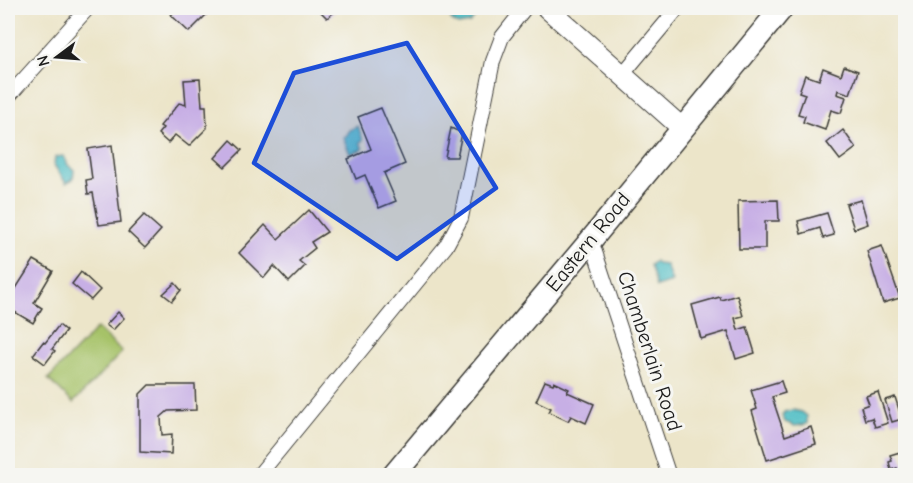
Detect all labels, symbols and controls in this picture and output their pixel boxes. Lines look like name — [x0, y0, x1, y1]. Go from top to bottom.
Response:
north arrow — [27, 27, 87, 87]
text: N — [33, 53, 54, 68]
street label: Eastern Road — [541, 188, 635, 296]
street label: Chamberlain Road — [613, 268, 687, 434]

